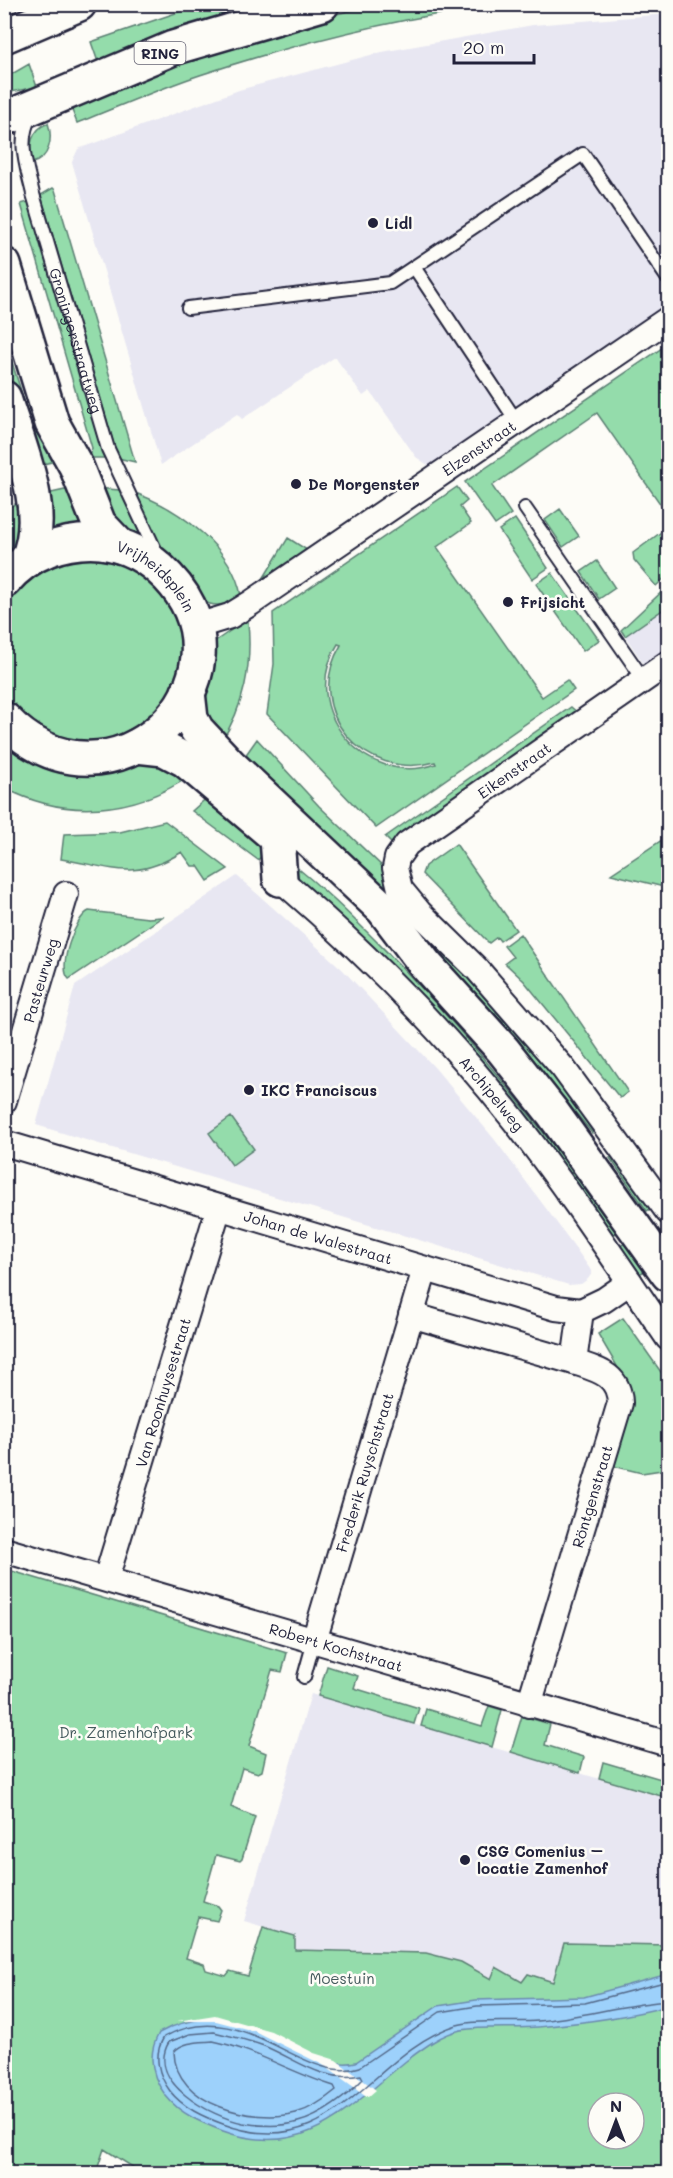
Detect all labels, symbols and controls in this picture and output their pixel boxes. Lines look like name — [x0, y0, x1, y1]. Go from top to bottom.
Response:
scale bar — [454, 27, 534, 65]
text: 20 m — [463, 35, 504, 59]
road number: RING — [134, 42, 186, 64]
place label: Lidl — [385, 213, 412, 233]
marker: Lidl — [366, 216, 380, 230]
street label: Groningerstraatweg — [45, 265, 107, 416]
street label: Elzenstraat — [438, 416, 520, 480]
place label: De Morgenster — [308, 474, 420, 494]
marker: De Morgenster — [289, 477, 303, 491]
street label: Vrijheidsplein — [114, 536, 200, 615]
place label: Frijsicht — [520, 592, 585, 612]
marker: Frijsicht — [501, 595, 515, 609]
street label: Eikenstraat — [473, 737, 555, 803]
street label: Pasteurweg — [18, 935, 62, 1025]
street label: Archipelweg — [455, 1052, 529, 1135]
place label: IKC Franciscus — [261, 1080, 377, 1100]
marker: IKC Franciscus — [242, 1083, 256, 1097]
street label: Johan de Walestraat — [242, 1205, 395, 1269]
street label: Van Roonhuysestraat — [130, 1315, 195, 1470]
street label: Frederik Ruyschstraat — [331, 1390, 398, 1555]
street label: Röntgenstraat — [567, 1442, 617, 1550]
street label: Robert Kochstraat — [267, 1618, 405, 1676]
park label: Dr. Zamenhofpark — [59, 1722, 193, 1742]
place label: CSG Comenius – locatie Zamenhof — [477, 1841, 609, 1878]
marker: CSG Comenius – locatie Zamenhof — [458, 1853, 472, 1867]
park label: Moestuin — [309, 1968, 375, 1988]
north arrow — [586, 2091, 646, 2151]
text: N — [610, 2095, 622, 2116]

